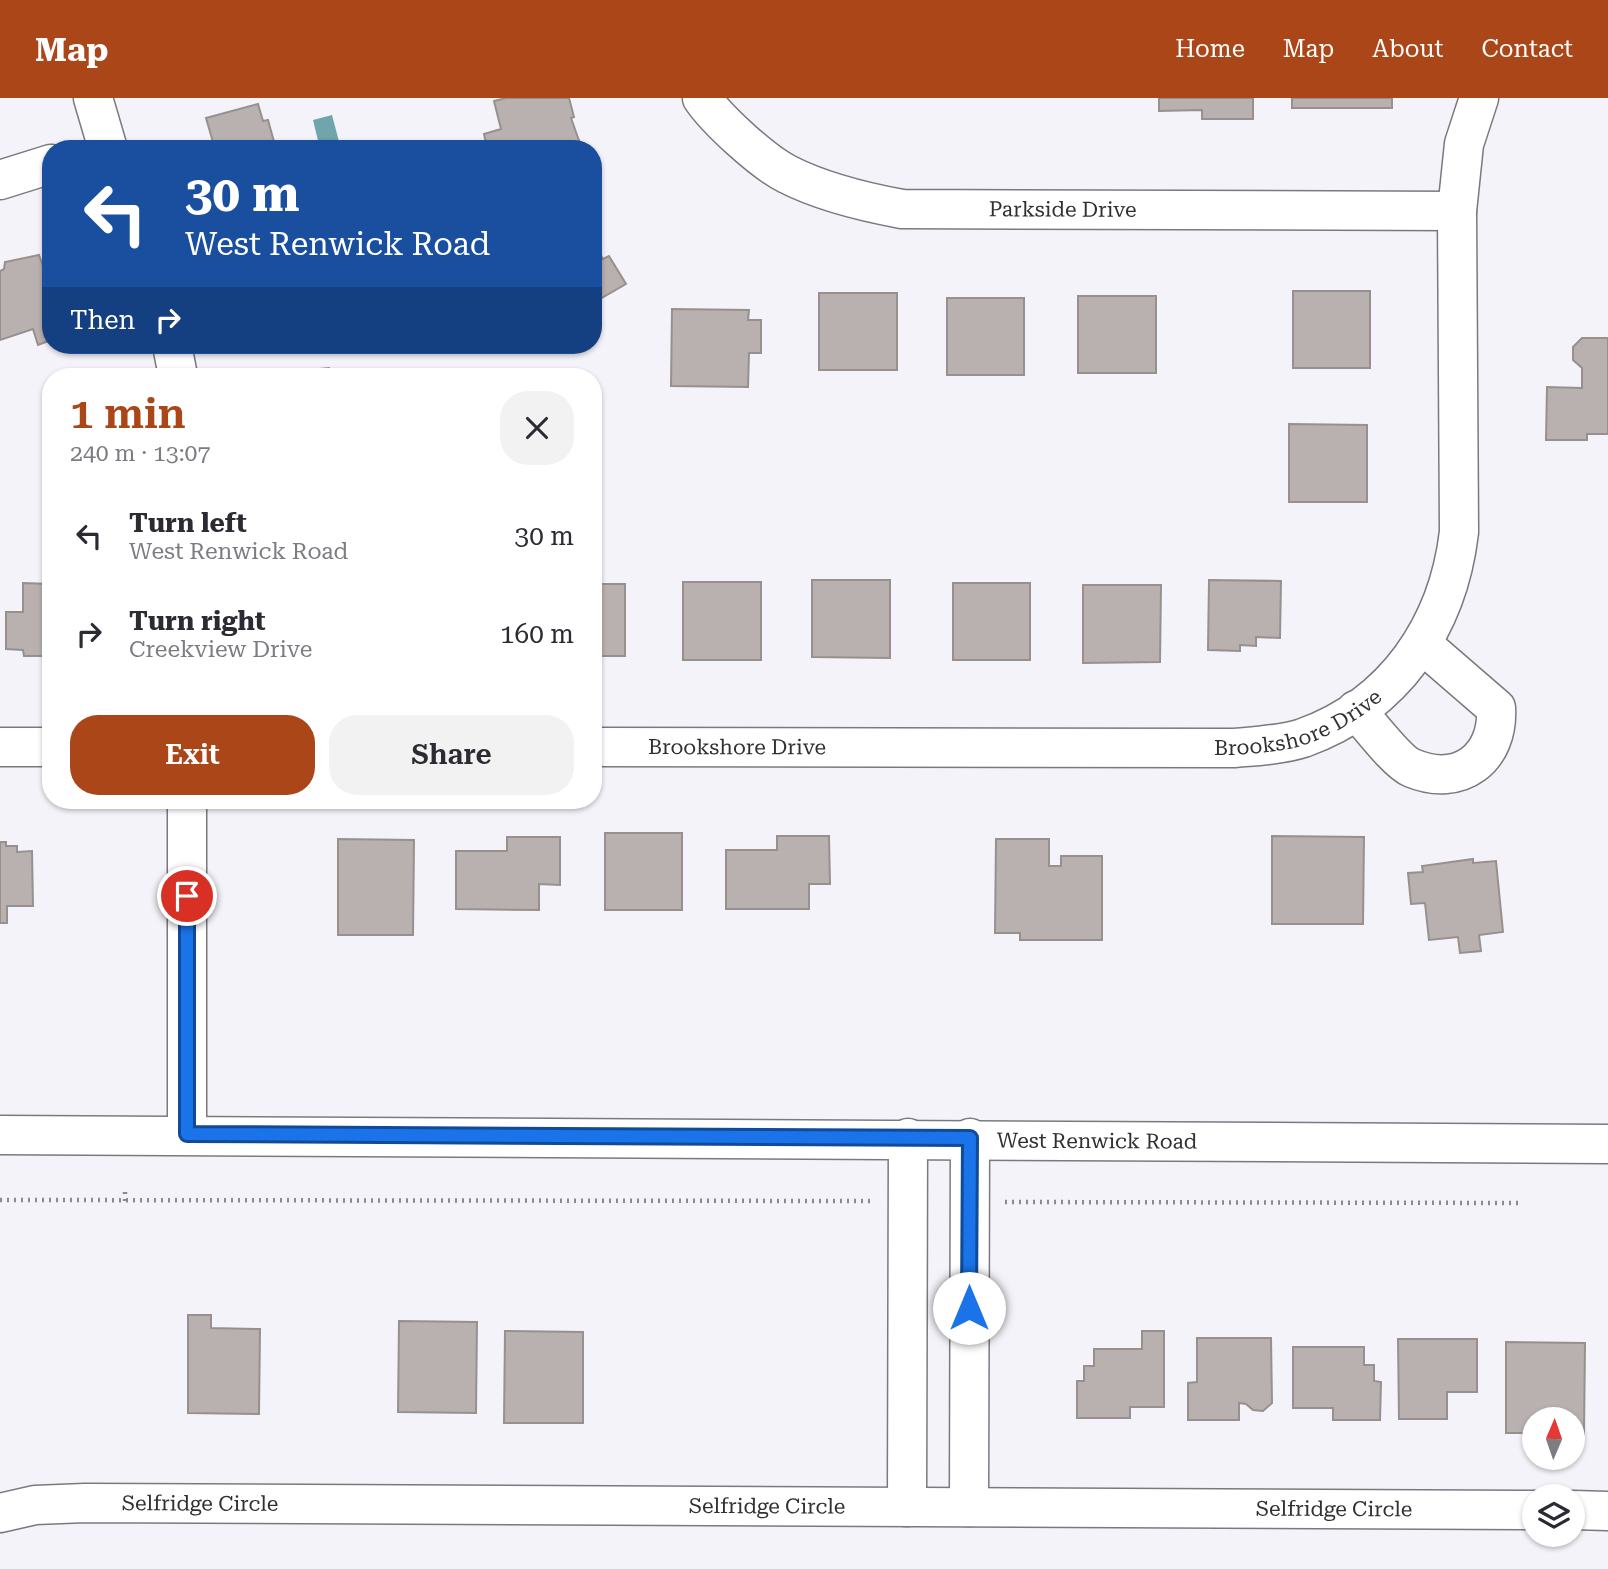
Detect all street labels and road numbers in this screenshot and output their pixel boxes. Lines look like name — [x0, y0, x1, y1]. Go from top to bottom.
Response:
street label: Parkside Drive — [989, 197, 1137, 222]
street label: Brookshore Drive — [1214, 685, 1386, 760]
street label: Brookshore Drive — [648, 735, 826, 759]
street label: West Renwick Road — [997, 1129, 1198, 1154]
street label: Selfridge Circle — [122, 1491, 278, 1516]
street label: Selfridge Circle — [689, 1494, 845, 1519]
street label: Selfridge Circle — [1256, 1497, 1412, 1521]

